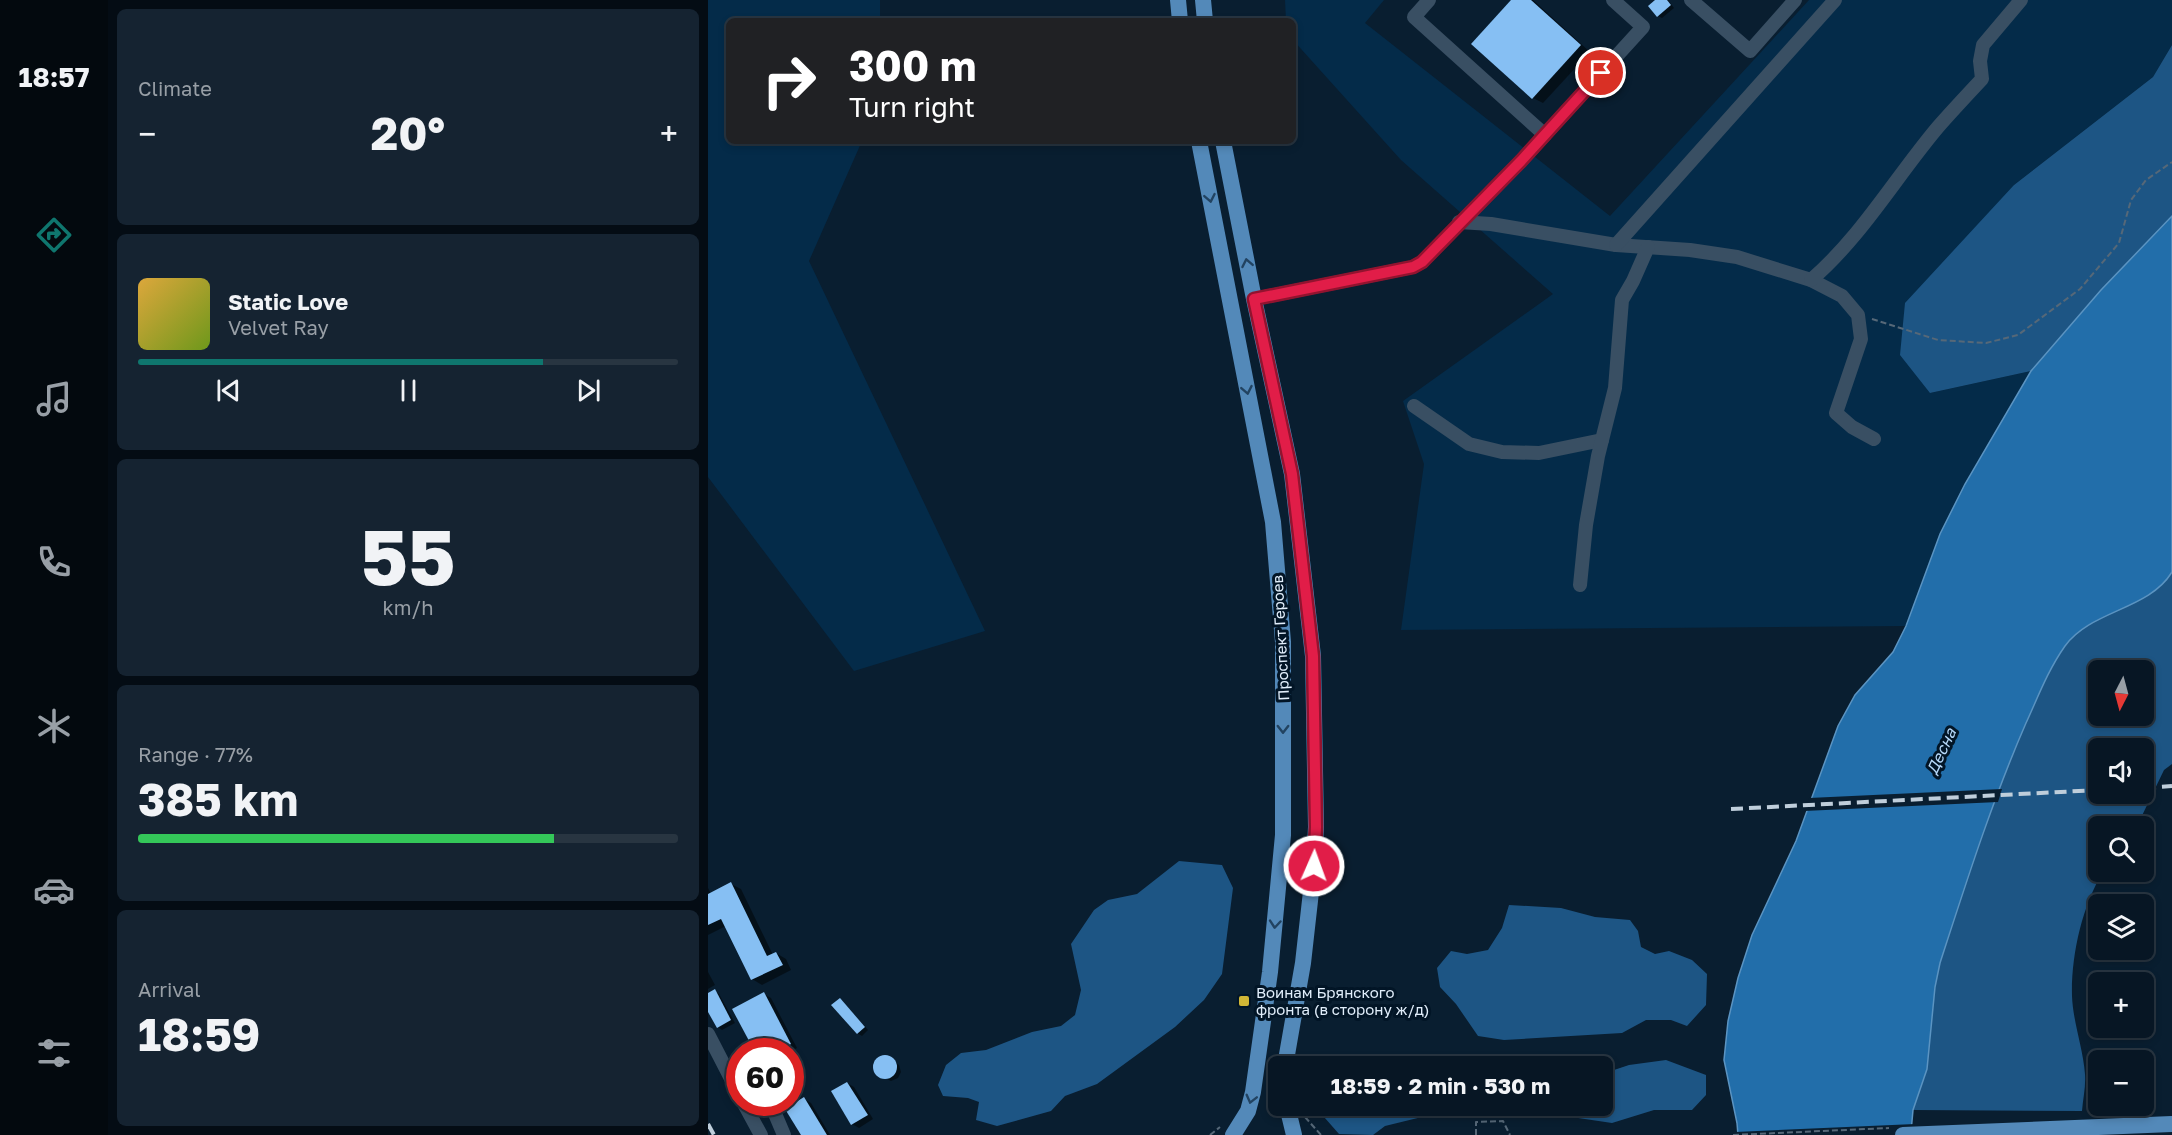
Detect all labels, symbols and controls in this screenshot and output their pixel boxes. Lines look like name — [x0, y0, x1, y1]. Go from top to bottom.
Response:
text: 300 m — [849, 40, 976, 90]
icon: right — [750, 42, 828, 120]
pin — [1575, 47, 1626, 98]
icon: arrive — [1584, 56, 1617, 89]
text: 18:57 — [18, 61, 90, 93]
text: Climate — [138, 76, 212, 100]
text: Turn right — [849, 91, 975, 123]
text: 20° — [371, 106, 445, 160]
text: − — [138, 114, 156, 153]
text: + — [660, 114, 678, 153]
one-way arrow — [1203, 193, 1216, 203]
icon: directions — [33, 214, 75, 256]
one-way arrow — [1241, 259, 1254, 269]
text: Static Love — [228, 288, 348, 315]
text: Velvet Ray — [228, 315, 329, 339]
icon: previous — [212, 374, 245, 407]
icon: pause — [392, 374, 425, 407]
icon: next — [572, 374, 605, 407]
icon: music — [33, 378, 75, 420]
one-way arrow — [1240, 385, 1253, 395]
text: 55 — [360, 509, 456, 602]
icon: phone — [33, 541, 75, 583]
street label: Проспект Героев — [1268, 575, 1292, 701]
text: km/h — [383, 595, 433, 619]
north arrow — [2088, 660, 2154, 726]
map controls — [2088, 660, 2154, 1116]
icon: climate — [33, 705, 75, 747]
water label: Десна — [1921, 724, 1961, 778]
one-way arrow — [1277, 725, 1289, 734]
button: sound — [2088, 738, 2154, 804]
text: Range · 77% — [138, 742, 253, 766]
text: 385 km — [138, 772, 298, 826]
button: search — [2088, 816, 2154, 882]
position arrow — [1282, 834, 1346, 898]
icon: car — [33, 869, 75, 911]
button: layers — [2088, 894, 2154, 960]
one-way arrow — [1269, 919, 1282, 928]
button: + — [2088, 972, 2154, 1038]
text: Arrival — [138, 977, 201, 1001]
place label: Воинам Брянского фронта (в сторону ж/д) — [1256, 983, 1430, 1018]
marker: Воинам Брянского фронта (в сторону ж/д) — [1237, 994, 1251, 1008]
text: 18:59 — [138, 1007, 260, 1061]
icon: filters — [33, 1032, 75, 1074]
speed limit sign: 60 — [726, 1038, 804, 1116]
button: − — [2088, 1050, 2154, 1116]
text: 18:59 · 2 min · 530 m — [1331, 1072, 1550, 1099]
one-way arrow — [1245, 1094, 1258, 1104]

